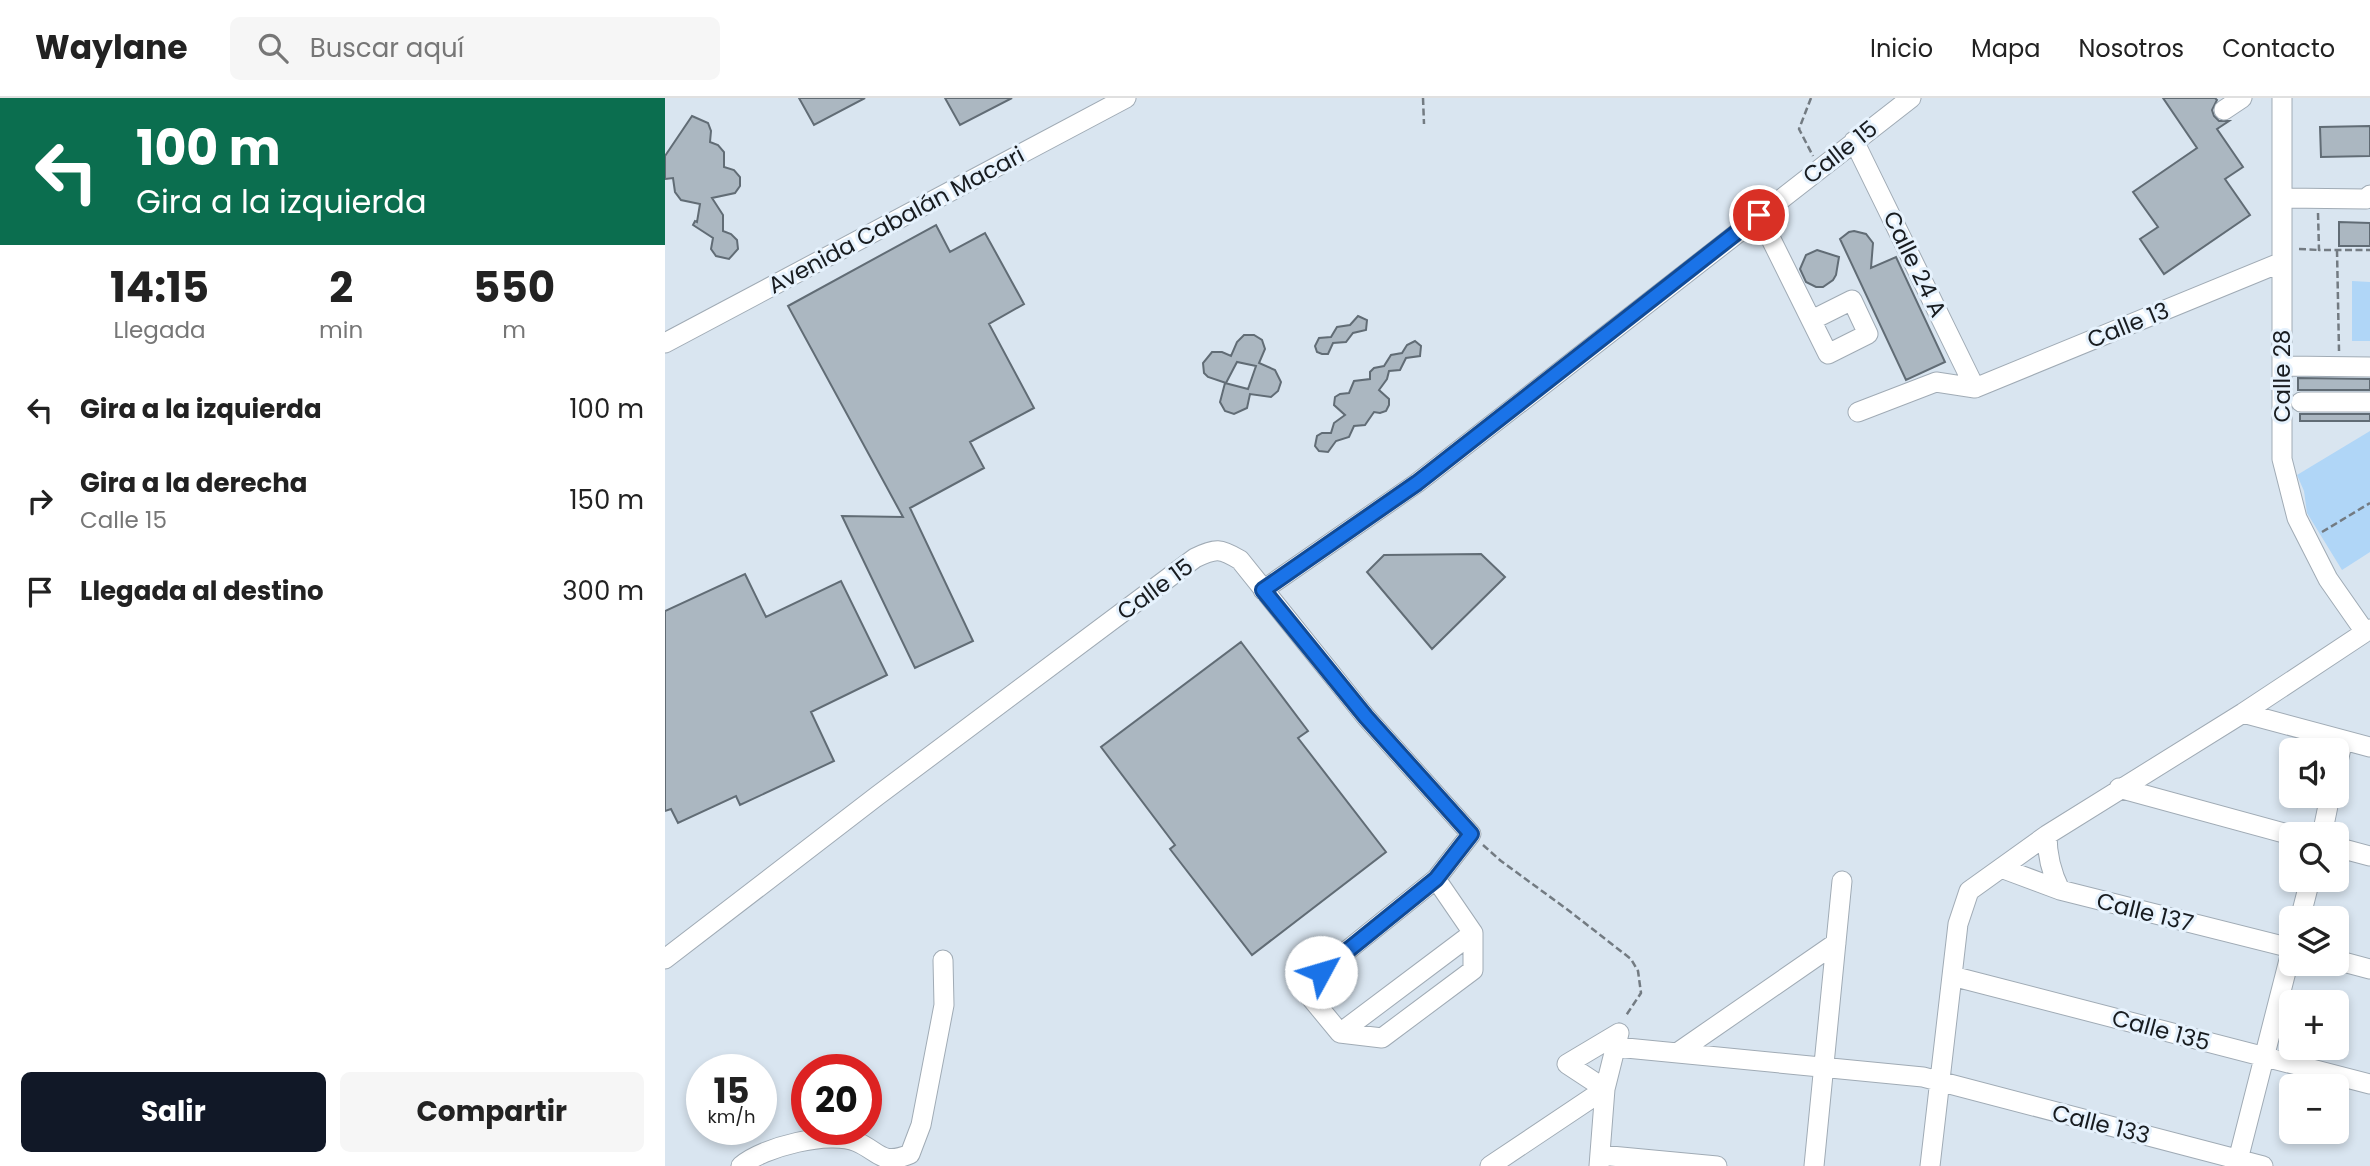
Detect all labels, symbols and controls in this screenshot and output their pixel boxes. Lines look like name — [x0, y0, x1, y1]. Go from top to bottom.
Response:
search box — [230, 17, 720, 80]
text: Waylane — [35, 24, 188, 71]
icon: search — [254, 29, 292, 67]
text: Buscar aquí — [310, 30, 464, 66]
text: Inicio — [1870, 32, 1933, 65]
text: Mapa — [1971, 32, 2040, 65]
text: Nosotros — [2078, 32, 2184, 65]
text: Contacto — [2222, 32, 2335, 65]
street label: Calle 15 — [1796, 113, 1884, 191]
text: 100 m — [136, 114, 281, 182]
icon: left — [21, 126, 112, 217]
street label: Avenida Cabalán Macari — [762, 139, 1030, 301]
text: Gira a la izquierda — [136, 179, 427, 224]
pin — [1729, 185, 1789, 245]
icon: arrive — [1740, 196, 1778, 234]
street label: Calle 24 A — [1876, 206, 1954, 322]
text: 14:15 — [110, 258, 209, 317]
text: 2 — [329, 258, 353, 317]
text: 550 — [473, 258, 555, 317]
street label: Calle 13 — [2082, 294, 2174, 356]
text: Llegada — [114, 314, 206, 346]
text: min — [319, 314, 363, 346]
text: m — [502, 314, 526, 346]
street label: Calle 28 — [2266, 330, 2298, 422]
icon: left — [21, 391, 59, 429]
text: Gira a la izquierda — [80, 391, 322, 427]
text: 100 m — [569, 391, 644, 427]
text: Gira a la derecha — [80, 465, 308, 501]
icon: right — [21, 482, 59, 520]
text: 150 m — [569, 482, 644, 518]
text: Calle 15 — [80, 504, 167, 536]
street label: Calle 15 — [1110, 551, 1200, 627]
icon: arrive — [21, 573, 59, 611]
text: Llegada al destino — [80, 573, 324, 609]
text: 300 m — [562, 573, 644, 609]
map controls — [2279, 738, 2349, 1144]
button: sound — [2279, 738, 2349, 808]
button: search — [2279, 822, 2349, 892]
street label: Calle 137 — [2093, 885, 2197, 939]
button: layers — [2279, 906, 2349, 976]
position arrow — [1284, 935, 1358, 1009]
button: + — [2279, 990, 2349, 1060]
street label: Calle 135 — [2108, 1002, 2214, 1058]
speed limit sign: 20 — [791, 1054, 882, 1145]
text: 15 — [714, 1066, 749, 1115]
button: Salir — [21, 1072, 326, 1152]
button: Compartir — [340, 1072, 644, 1152]
button: − — [2279, 1074, 2349, 1144]
street label: Calle 133 — [2049, 1096, 2153, 1152]
text: km/h — [708, 1104, 755, 1129]

